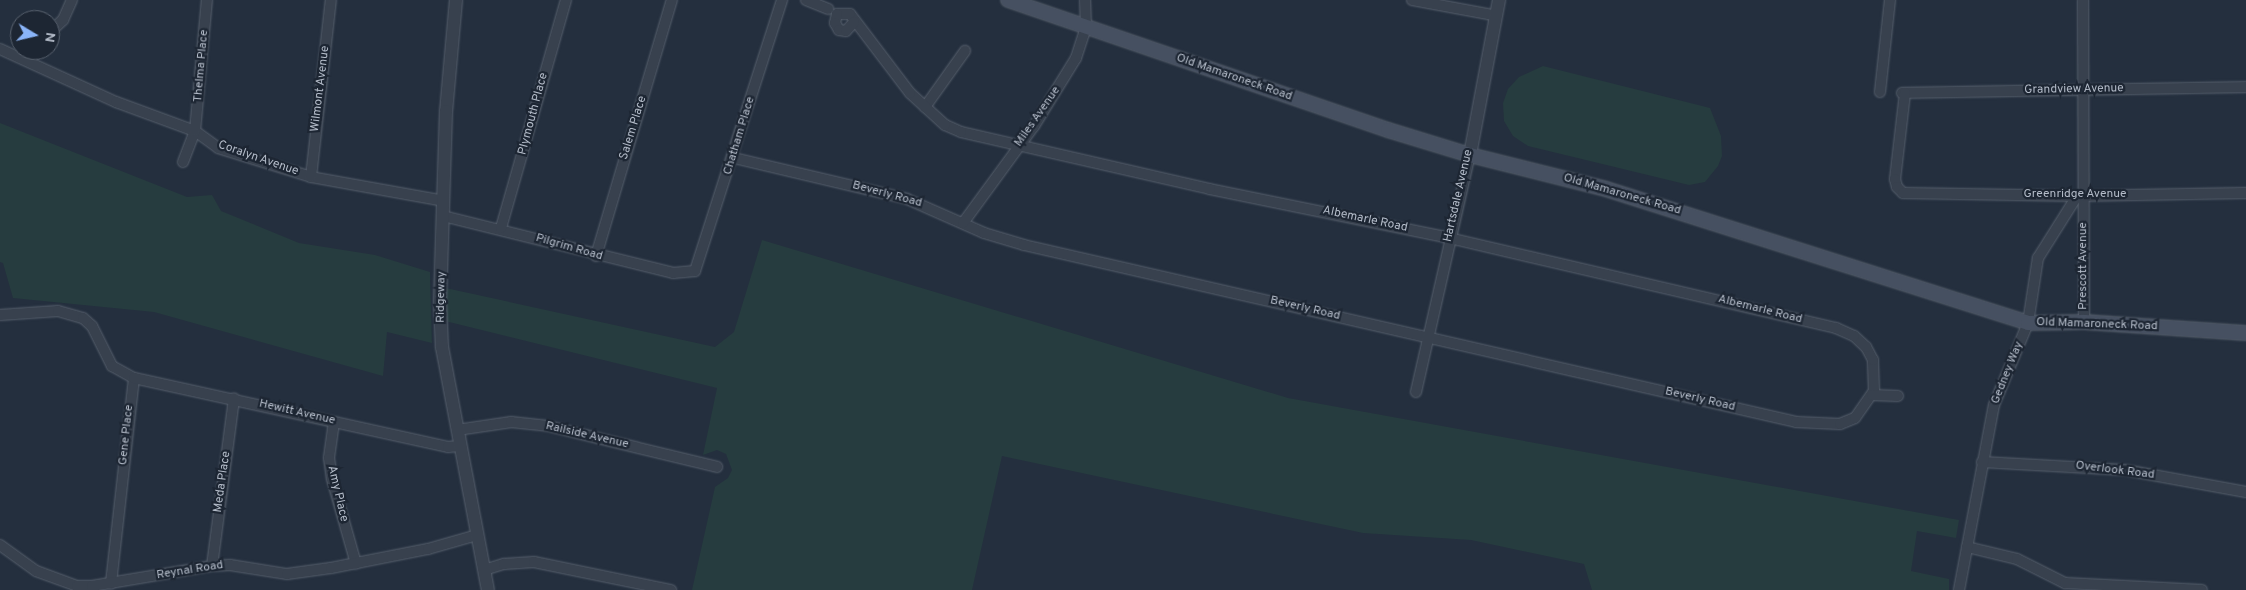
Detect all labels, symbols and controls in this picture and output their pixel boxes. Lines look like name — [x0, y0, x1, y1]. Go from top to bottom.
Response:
north arrow — [10, 10, 60, 60]
street label: Thelma Place — [192, 29, 212, 103]
text: N — [40, 31, 59, 44]
street label: Wilmont Avenue — [309, 45, 333, 133]
street label: Old Mamaroneck Road — [1174, 51, 1294, 105]
street label: Plymouth Place — [516, 71, 552, 157]
street label: Grandview Avenue — [2024, 82, 2124, 98]
street label: Miles Avenue — [1012, 84, 1064, 150]
street label: Salem Place — [617, 94, 651, 162]
street label: Chatham Place — [721, 95, 759, 177]
street label: Coralyn Avenue — [216, 138, 300, 180]
street label: Hartsdale Avenue — [1441, 148, 1477, 244]
street label: Old Mamaroneck Road — [1562, 171, 1682, 219]
street label: Beverly Road — [851, 179, 923, 211]
street label: Greenridge Avenue — [2023, 188, 2127, 202]
street label: Albemarle Road — [1321, 204, 1409, 236]
street label: Prescott Avenue — [2077, 222, 2091, 310]
street label: Pilgrim Road — [534, 232, 604, 264]
street label: Ridgeway — [434, 271, 450, 323]
street label: Albemarle Road — [1716, 293, 1804, 327]
street label: Beverly Road — [1269, 294, 1341, 324]
street label: Old Mamaroneck Road — [2036, 316, 2158, 334]
street label: Gedney Way — [1989, 340, 2027, 406]
street label: Beverly Road — [1664, 385, 1736, 415]
street label: Hewitt Avenue — [257, 397, 337, 429]
street label: Gene Place — [117, 404, 137, 466]
street label: Railside Avenue — [544, 419, 630, 453]
street label: Meda Place — [212, 450, 234, 514]
street label: Overlook Road — [2075, 459, 2155, 483]
street label: Amy Place — [324, 465, 350, 523]
street label: Reynal Road — [156, 559, 224, 583]

